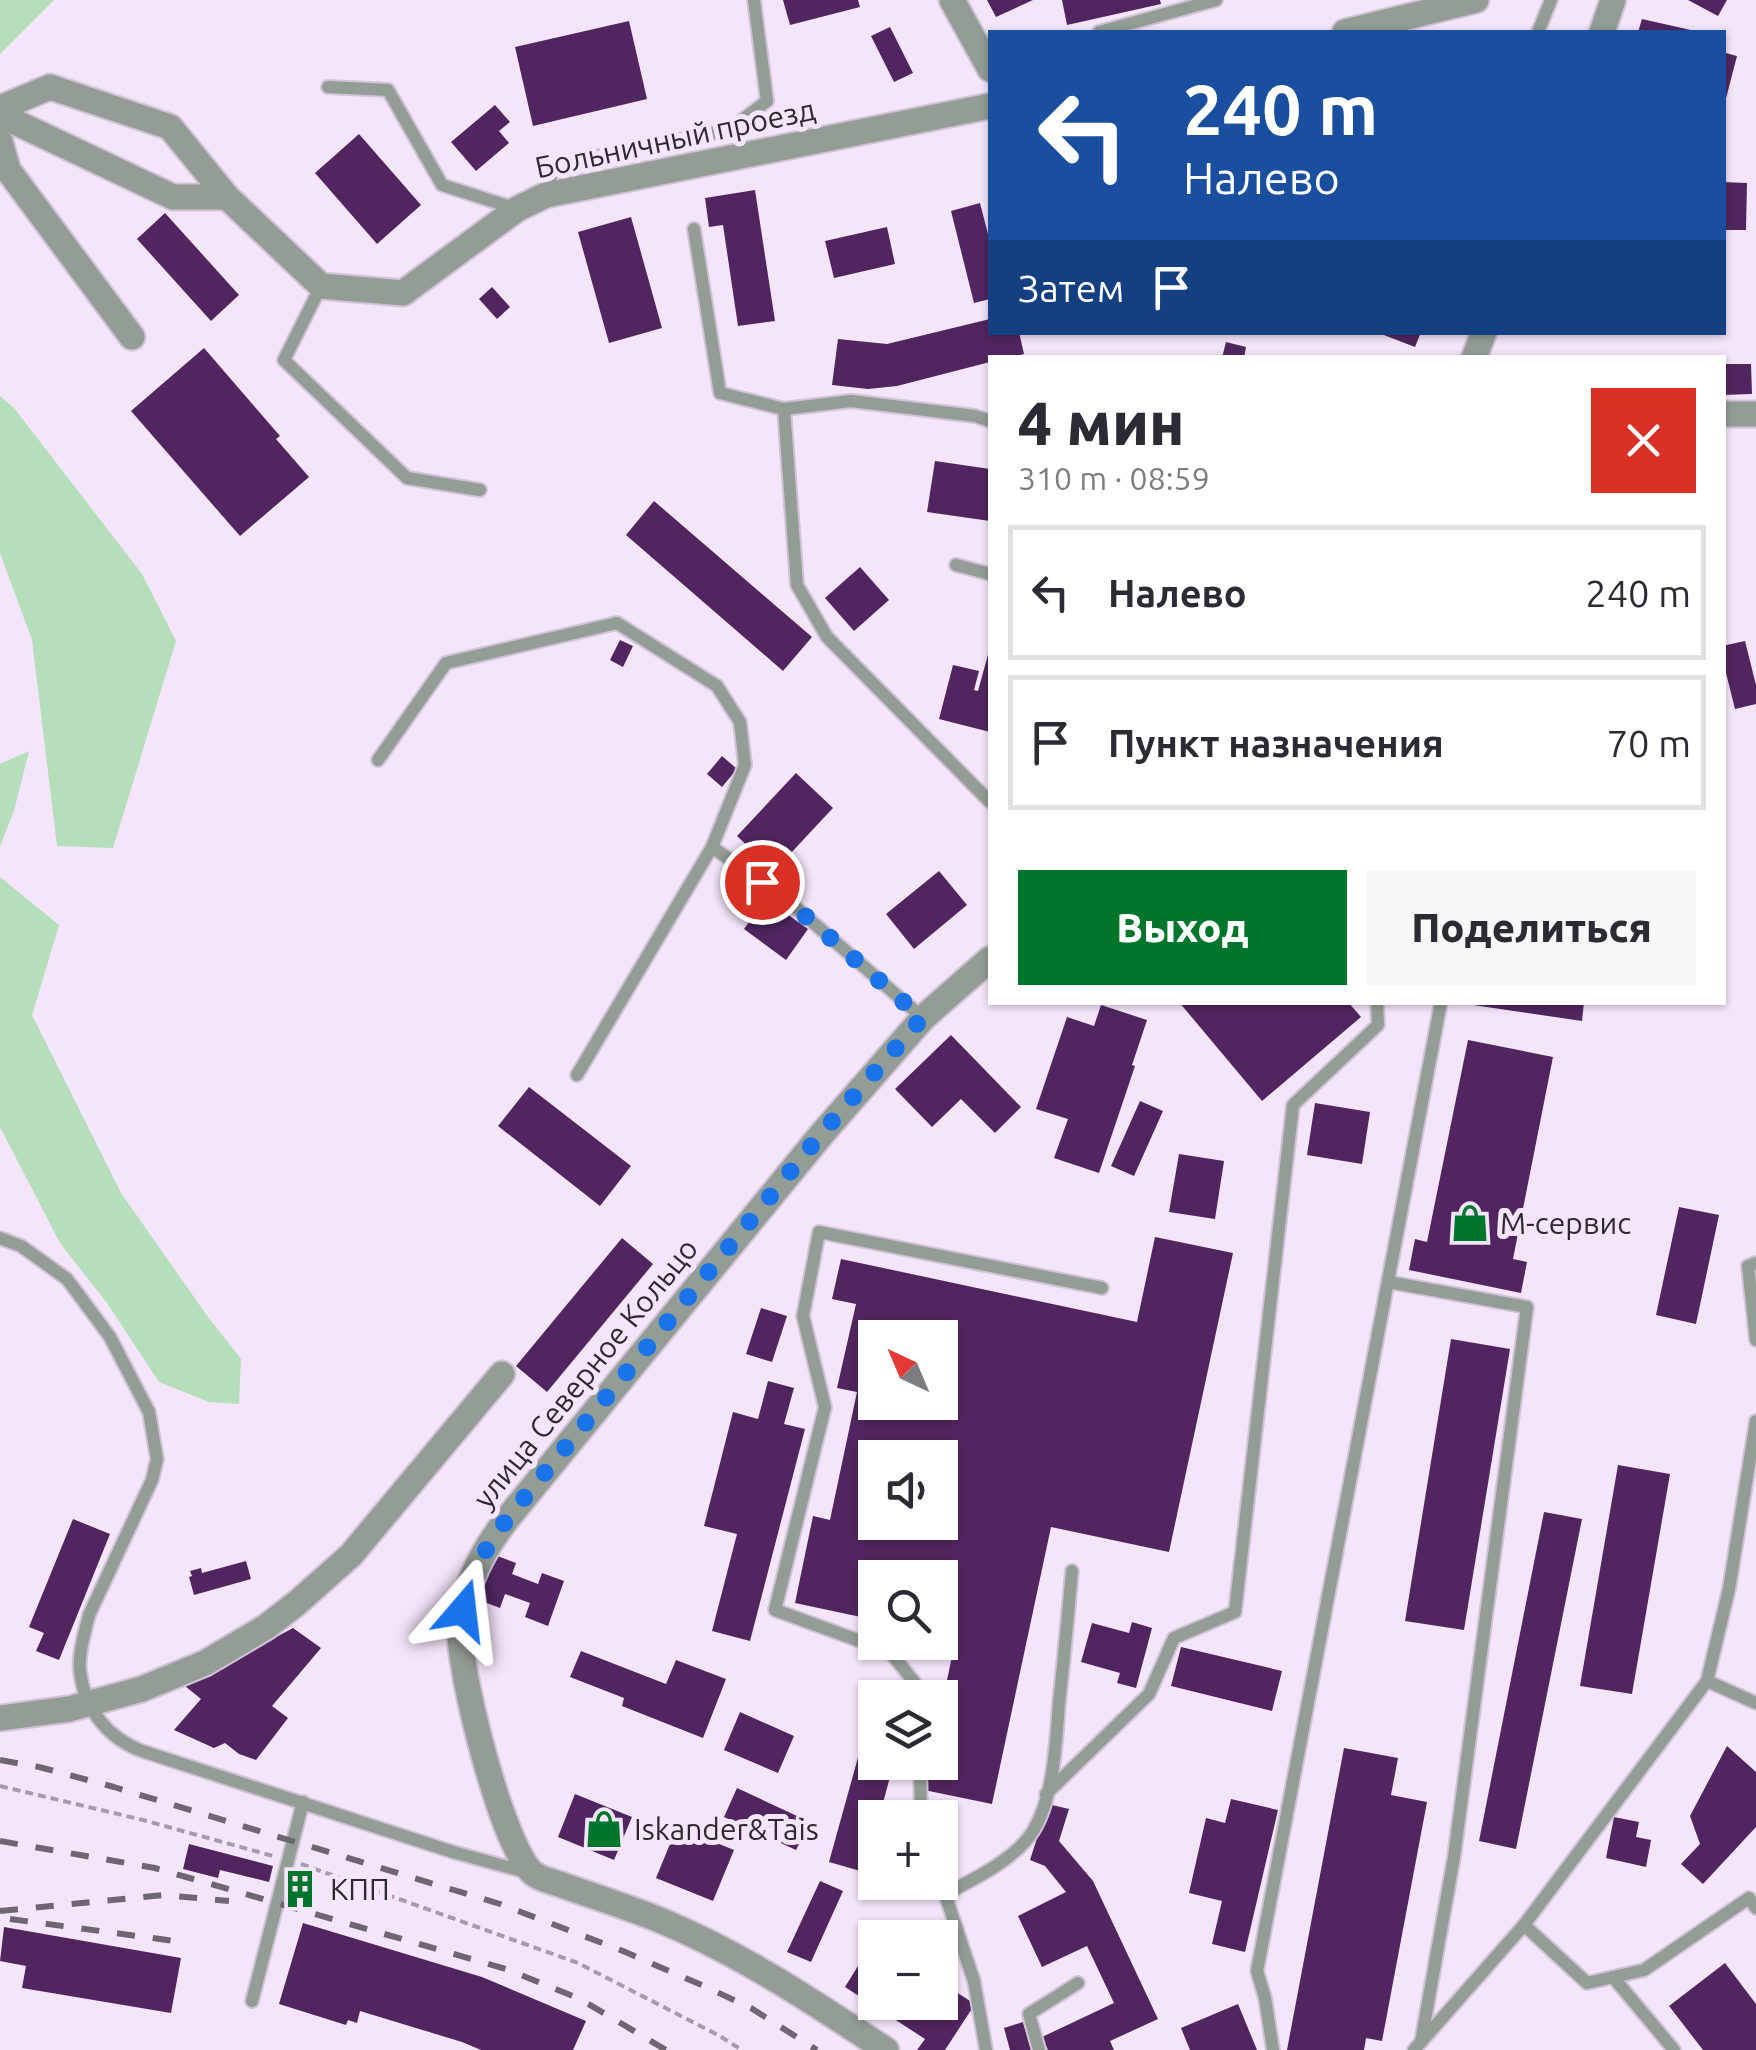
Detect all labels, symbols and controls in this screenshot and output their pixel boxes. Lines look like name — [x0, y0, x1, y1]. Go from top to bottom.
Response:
icon: left — [1018, 70, 1148, 200]
text: 240 m — [1183, 70, 1378, 148]
street label: Больничный проезд — [532, 92, 818, 184]
text: Налево — [1183, 152, 1340, 203]
icon: arrive — [1144, 260, 1199, 315]
text: Затем — [1018, 267, 1124, 309]
button: close — [1591, 388, 1696, 493]
text: 4 мин — [1018, 389, 1185, 456]
text: 310 m · 08:59 — [1018, 460, 1210, 496]
icon: left — [1023, 565, 1078, 620]
text: Налево — [1108, 572, 1247, 614]
text: 240 m — [1585, 572, 1691, 614]
icon: arrive — [1023, 715, 1078, 770]
text: Пункт назначения — [1108, 722, 1444, 764]
text: 70 m — [1607, 722, 1691, 764]
pin — [720, 840, 805, 925]
icon: arrive — [735, 855, 790, 910]
button: Выход — [1018, 870, 1347, 985]
button: Поделиться — [1367, 870, 1696, 985]
shop icon: М-сервис — [1449, 1202, 1491, 1244]
place label: М-сервис — [1500, 1206, 1631, 1240]
street label: улица Северное Кольцо — [466, 1231, 704, 1515]
north arrow — [858, 1320, 958, 1420]
map controls — [858, 1320, 958, 2020]
button: sound — [858, 1440, 958, 1540]
position arrow — [411, 1558, 515, 1662]
button: search — [858, 1560, 958, 1660]
button: layers — [858, 1680, 958, 1780]
button: + — [858, 1800, 958, 1900]
shop icon: Iskander&Tais — [583, 1808, 625, 1850]
place label: Iskander&Tais — [634, 1812, 819, 1846]
building icon: КПП — [279, 1868, 321, 1910]
place label: КПП — [330, 1872, 390, 1906]
button: − — [858, 1920, 958, 2020]

